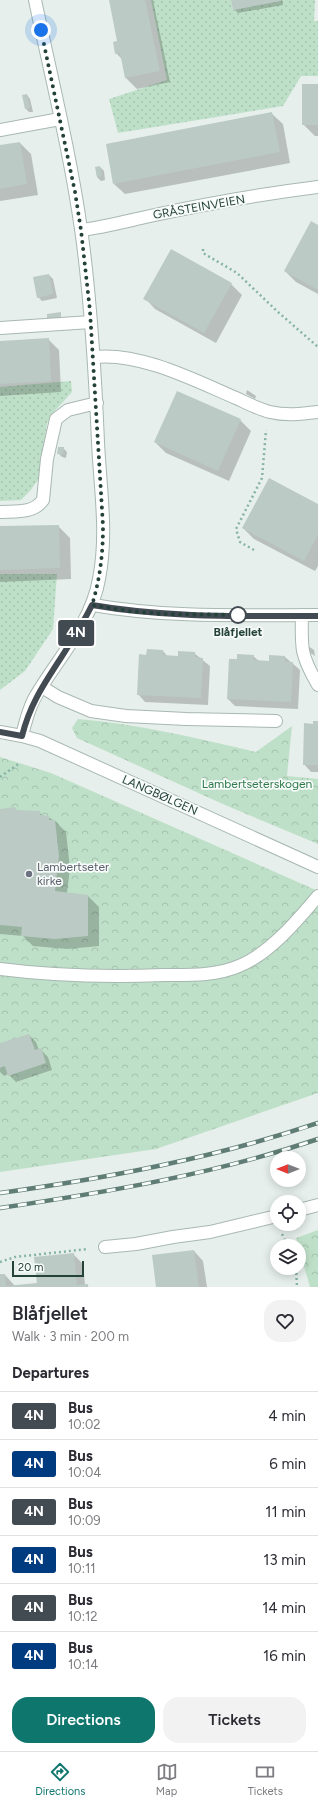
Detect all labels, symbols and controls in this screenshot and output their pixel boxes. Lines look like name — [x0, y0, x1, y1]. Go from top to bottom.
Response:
your location — [31, 20, 51, 40]
street label: GRÅSTEINVEIEN — [152, 192, 246, 222]
marker: Blåfjellet — [229, 606, 247, 624]
line badge: 4N — [58, 620, 94, 646]
text: 4N — [66, 624, 86, 641]
place label: Blåfjellet — [214, 625, 263, 639]
street label: LANGBØLGEN — [120, 772, 200, 818]
park label: Lambertseterskogen — [202, 777, 313, 791]
place label: Lambertseter kirke — [37, 860, 109, 888]
marker: Lambertseter kirke — [24, 869, 34, 879]
north arrow — [270, 1151, 306, 1187]
map controls — [270, 1151, 306, 1275]
button: locate — [270, 1195, 306, 1231]
button: layers — [270, 1239, 306, 1275]
scale bar — [12, 1259, 84, 1278]
text: 20 m — [18, 1261, 43, 1274]
button: heart — [264, 1300, 306, 1342]
text: Blåfjellet — [12, 1302, 88, 1325]
text: Walk · 3 min · 200 m — [12, 1329, 129, 1344]
text: Departures — [12, 1364, 89, 1382]
text: Bus — [68, 1399, 93, 1417]
text: 4N — [24, 1407, 44, 1424]
text: 4 min — [268, 1407, 306, 1425]
text: 10:02 — [68, 1417, 101, 1432]
text: Bus — [68, 1447, 93, 1465]
text: 4N — [24, 1455, 44, 1472]
text: 6 min — [269, 1455, 306, 1473]
text: 10:04 — [68, 1465, 101, 1480]
text: Bus — [68, 1495, 93, 1513]
text: 4N — [24, 1503, 44, 1520]
text: 11 min — [265, 1503, 306, 1521]
text: 10:09 — [68, 1513, 101, 1528]
text: Bus — [68, 1543, 93, 1561]
text: 4N — [24, 1551, 44, 1568]
text: 13 min — [263, 1551, 306, 1569]
text: 10:11 — [68, 1561, 96, 1576]
text: Bus — [68, 1591, 93, 1609]
text: 4N — [24, 1599, 44, 1616]
text: 14 min — [262, 1599, 306, 1617]
text: 10:12 — [68, 1609, 98, 1624]
text: Bus — [68, 1639, 93, 1657]
text: 4N — [24, 1647, 44, 1664]
text: 16 min — [263, 1647, 306, 1665]
text: 10:14 — [68, 1657, 98, 1672]
button: Directions — [12, 1697, 155, 1743]
button: Tickets — [163, 1697, 306, 1743]
tab: Directions — [35, 1761, 85, 1798]
tab: Map — [156, 1761, 178, 1798]
tab: Tickets — [248, 1761, 283, 1798]

